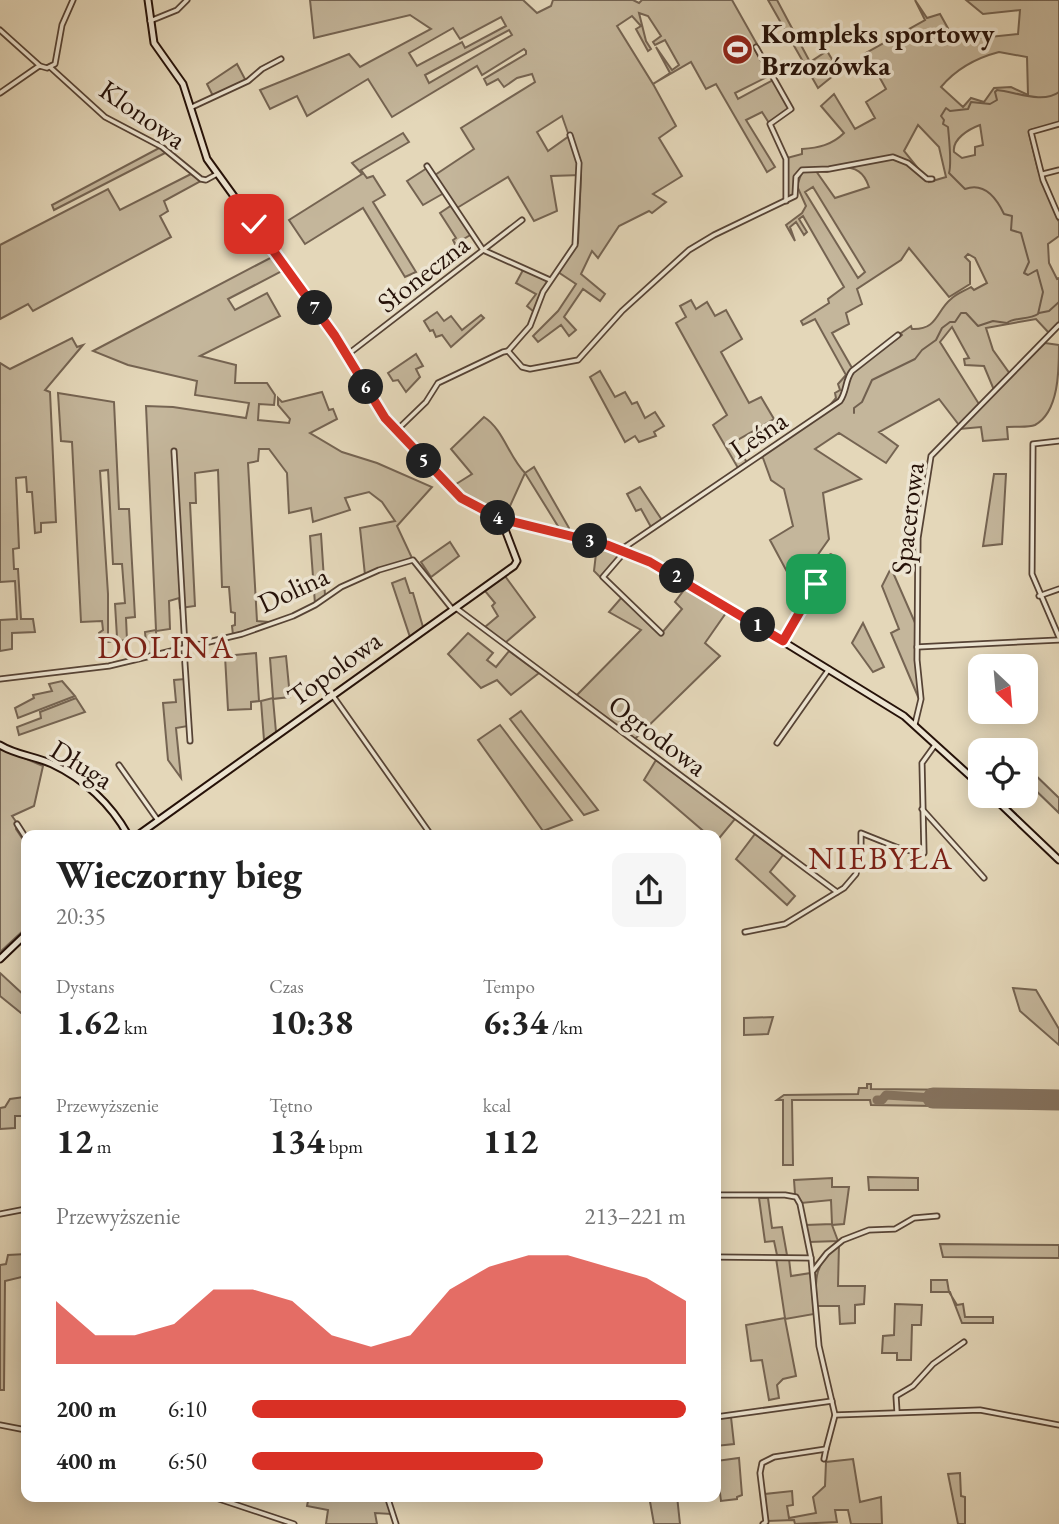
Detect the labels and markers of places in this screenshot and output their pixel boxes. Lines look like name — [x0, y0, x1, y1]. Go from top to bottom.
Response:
place label: Kompleks sportowy Brzozówka — [761, 15, 995, 83]
sports icon: Kompleks sportowy Brzozówka — [721, 32, 755, 66]
pin — [224, 194, 284, 254]
pin: 7 — [298, 290, 332, 326]
pin: 6 — [348, 370, 384, 404]
pin: 5 — [406, 444, 442, 478]
pin: 4 — [480, 500, 516, 536]
pin: 3 — [572, 524, 608, 558]
pin — [786, 554, 846, 614]
pin: 2 — [660, 558, 694, 594]
pin: 1 — [740, 608, 776, 642]

